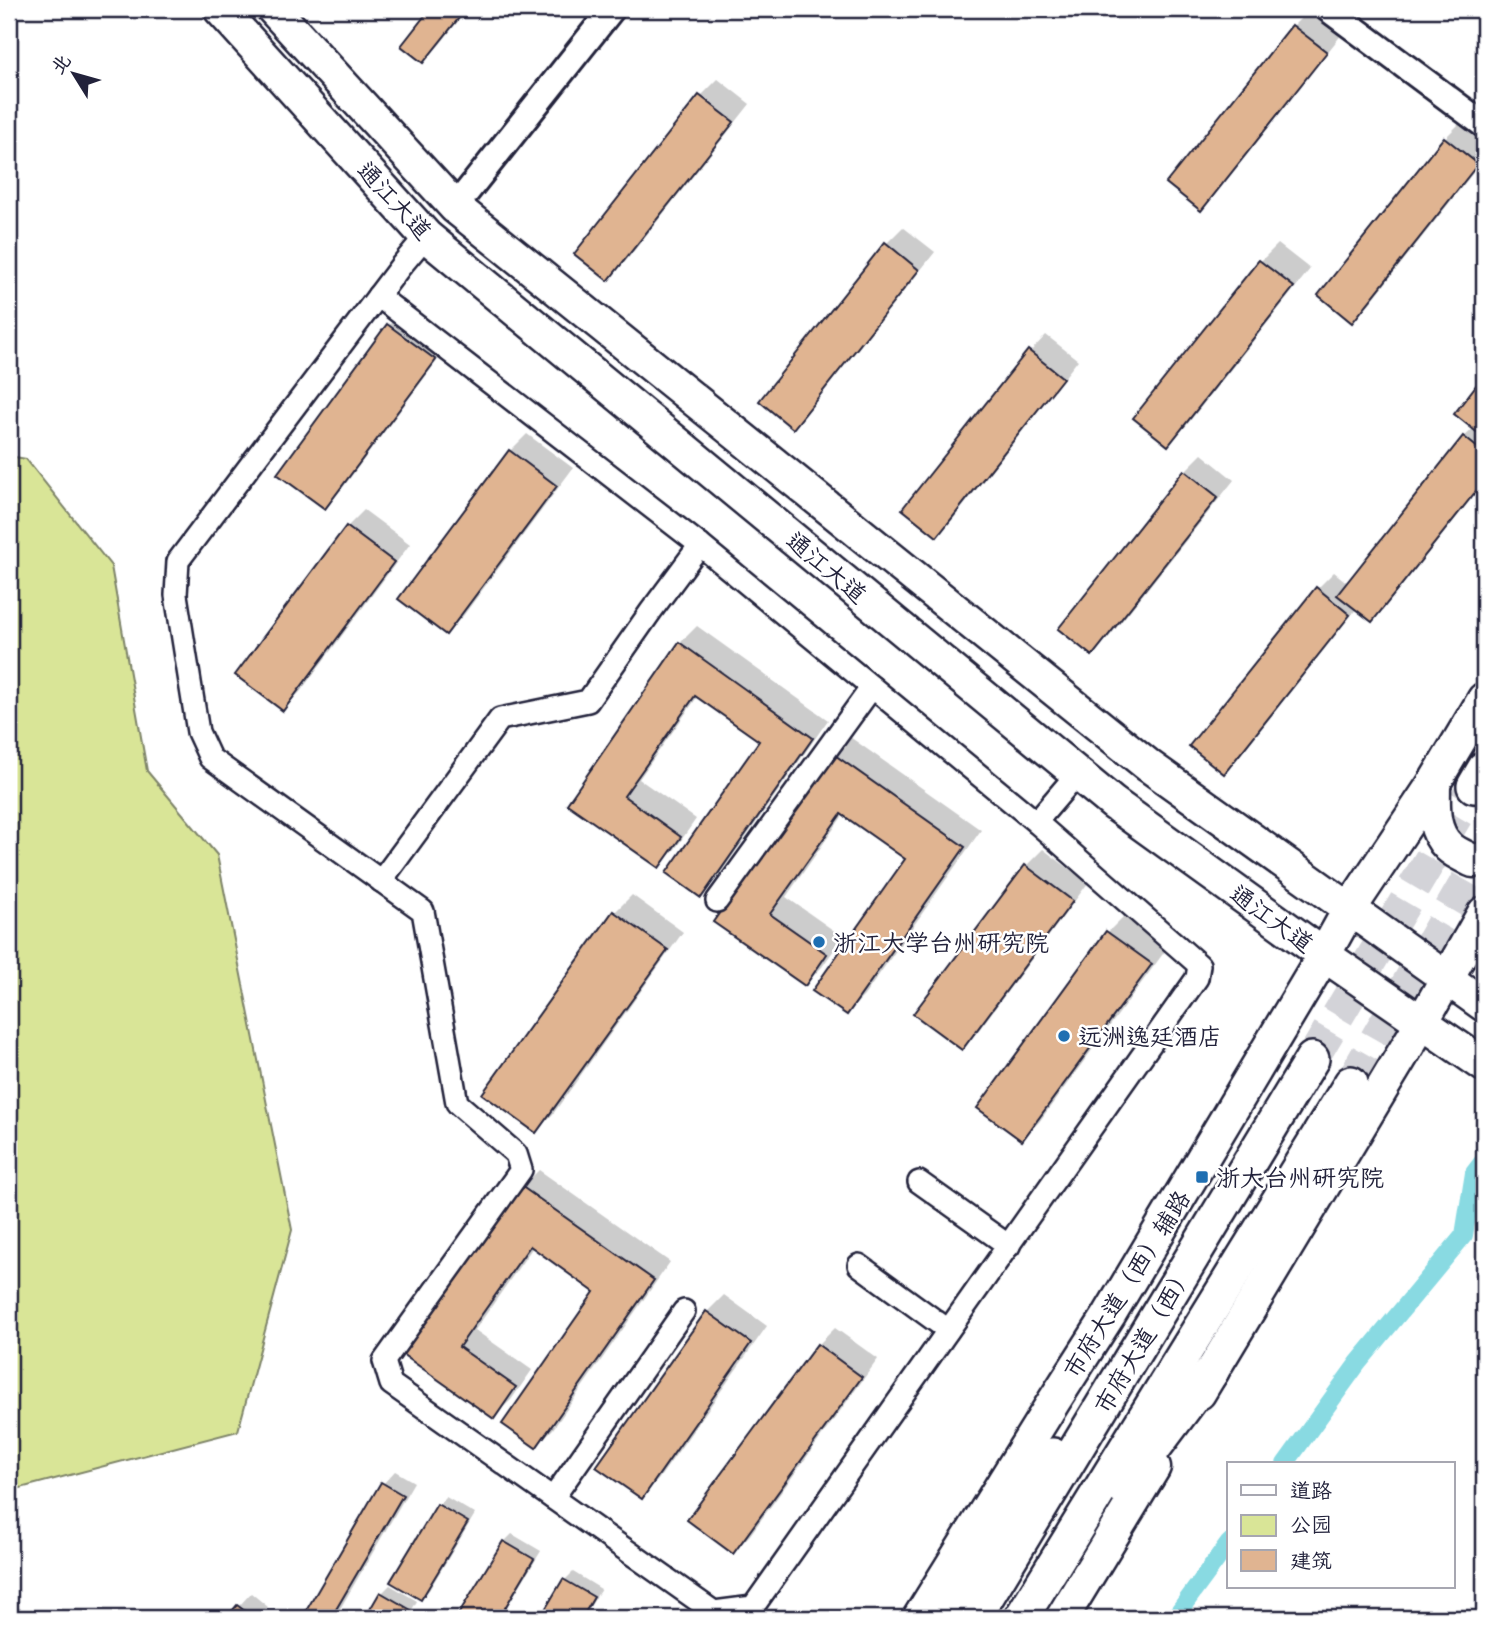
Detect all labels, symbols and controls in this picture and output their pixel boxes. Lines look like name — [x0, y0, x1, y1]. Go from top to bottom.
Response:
north arrow — [38, 38, 108, 108]
text: 北 — [44, 48, 77, 79]
street label: 通江大道 — [351, 154, 439, 246]
street label: 通江大道 — [780, 524, 874, 610]
street label: 通江大道 — [1224, 877, 1320, 959]
place label: 浙江大学台州研究院 — [833, 926, 1049, 958]
marker: 浙江大学台州研究院 — [811, 934, 827, 950]
place label: 远洲逸廷酒店 — [1078, 1020, 1222, 1052]
marker: 远洲逸廷酒店 — [1056, 1028, 1072, 1044]
place label: 浙大台州研究院 — [1216, 1161, 1384, 1193]
marker: 浙大台州研究院 — [1194, 1169, 1210, 1185]
street label: 市府大道（西）辅路 — [1057, 1185, 1195, 1383]
street label: 市府大道（西） — [1087, 1260, 1199, 1418]
legend — [1227, 1462, 1454, 1588]
text: 道路 — [1290, 1476, 1332, 1505]
text: 公园 — [1290, 1510, 1332, 1539]
text: 建筑 — [1290, 1546, 1332, 1575]

